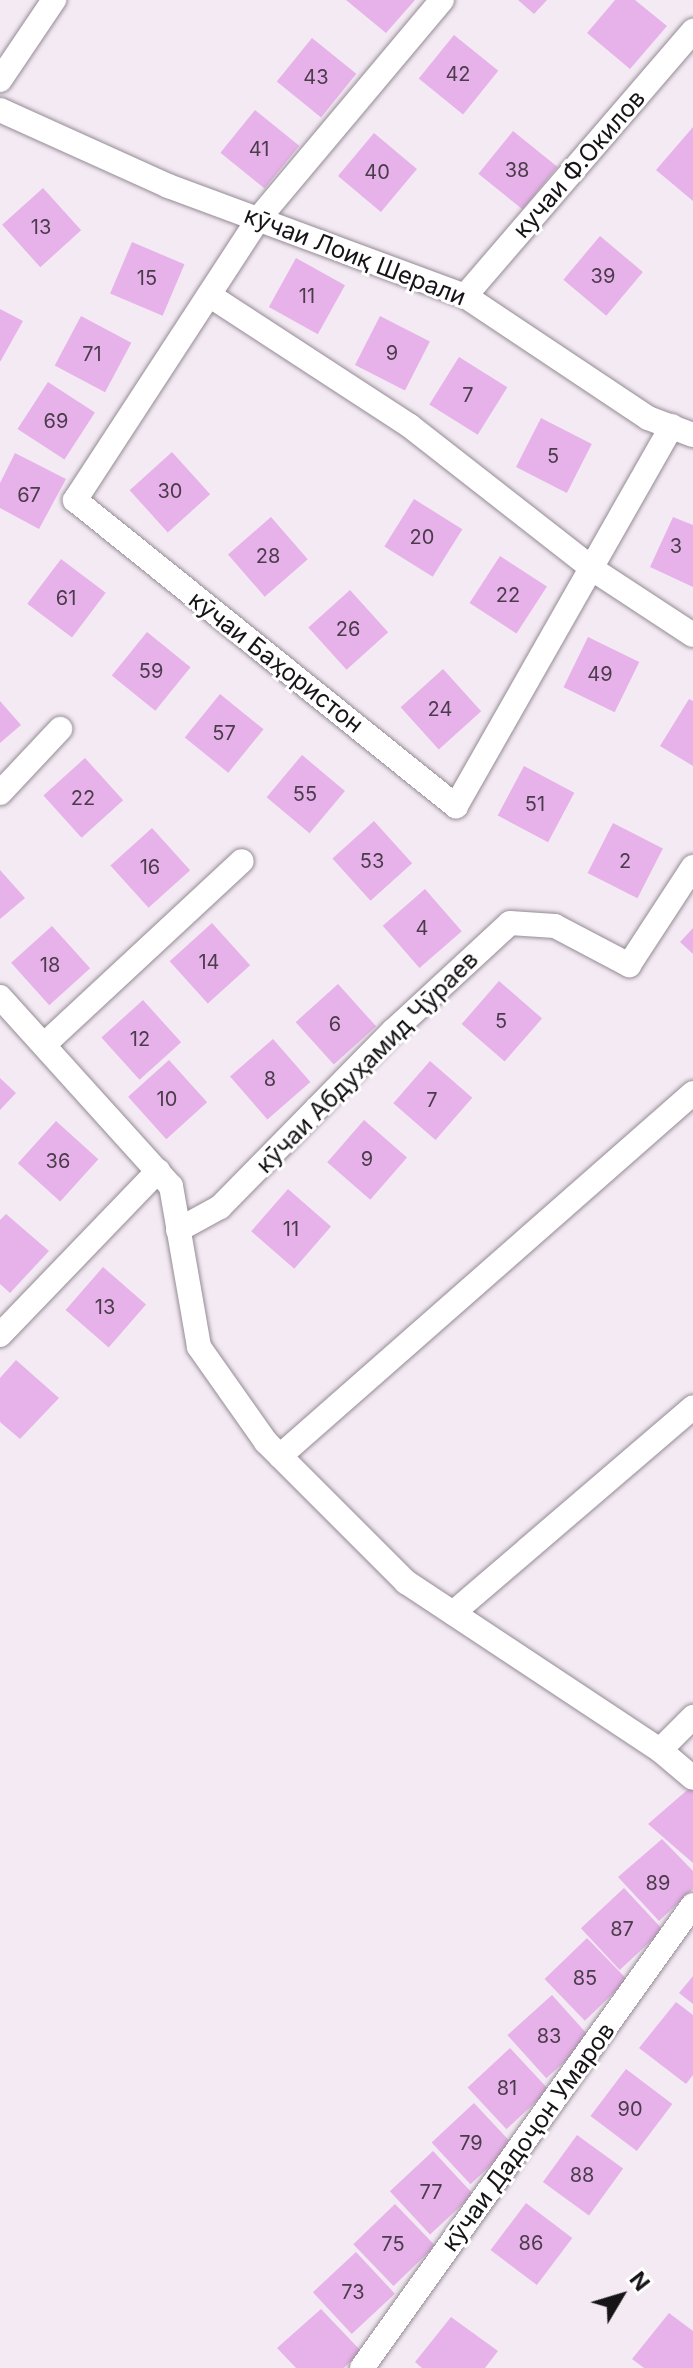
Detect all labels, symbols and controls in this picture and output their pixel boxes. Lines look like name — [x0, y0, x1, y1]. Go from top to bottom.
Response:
house number: 42 — [445, 62, 471, 86]
house number: 43 — [303, 65, 329, 89]
street label: кучаи Ф.Окилов — [507, 84, 651, 244]
house number: 41 — [249, 137, 269, 161]
house number: 38 — [505, 158, 529, 182]
house number: 40 — [364, 160, 390, 184]
street label: кӯчаи Лоиқ Шерали — [240, 200, 470, 312]
house number: 13 — [31, 215, 51, 239]
house number: 39 — [591, 264, 615, 288]
house number: 15 — [137, 266, 157, 290]
house number: 11 — [299, 284, 315, 308]
house number: 9 — [386, 341, 398, 365]
house number: 71 — [82, 342, 102, 366]
house number: 7 — [462, 383, 474, 407]
house number: 69 — [44, 409, 68, 433]
house number: 5 — [547, 444, 559, 468]
house number: 30 — [158, 479, 182, 503]
house number: 67 — [17, 483, 41, 507]
house number: 20 — [410, 525, 434, 549]
house number: 3 — [670, 534, 682, 558]
house number: 28 — [256, 544, 280, 568]
house number: 22 — [496, 583, 520, 607]
street label: кӯчаи Баҳористон — [183, 585, 369, 739]
house number: 61 — [56, 586, 76, 610]
house number: 26 — [336, 617, 360, 641]
house number: 59 — [139, 659, 163, 683]
house number: 49 — [587, 662, 613, 686]
house number: 24 — [428, 697, 452, 721]
house number: 57 — [212, 721, 236, 745]
house number: 55 — [293, 782, 317, 806]
house number: 22 — [71, 786, 95, 810]
house number: 51 — [525, 792, 545, 816]
house number: 53 — [360, 849, 384, 873]
house number: 2 — [619, 849, 631, 873]
house number: 16 — [140, 855, 160, 879]
house number: 4 — [416, 916, 428, 940]
street label: кӯчаи Абдуҳамид Ҷӯраев — [250, 945, 484, 1179]
house number: 14 — [198, 950, 220, 974]
house number: 18 — [40, 953, 60, 977]
house number: 5 — [495, 1009, 507, 1033]
house number: 6 — [329, 1012, 341, 1036]
house number: 12 — [130, 1027, 150, 1051]
house number: 8 — [264, 1067, 276, 1091]
house number: 10 — [157, 1087, 177, 1111]
house number: 7 — [426, 1088, 438, 1112]
house number: 9 — [361, 1147, 373, 1171]
house number: 36 — [46, 1149, 70, 1173]
house number: 11 — [283, 1217, 299, 1241]
house number: 13 — [95, 1295, 115, 1319]
house number: 89 — [646, 1871, 670, 1895]
house number: 87 — [610, 1917, 634, 1941]
house number: 85 — [573, 1966, 597, 1990]
street label: кӯчаи Дадоҷон Умаров — [435, 2017, 621, 2257]
house number: 83 — [537, 2024, 561, 2048]
house number: 81 — [497, 2076, 517, 2100]
house number: 90 — [617, 2097, 643, 2121]
house number: 79 — [459, 2131, 483, 2155]
house number: 88 — [570, 2163, 594, 2187]
house number: 77 — [419, 2180, 443, 2204]
house number: 86 — [519, 2231, 543, 2255]
house number: 75 — [381, 2232, 405, 2256]
north arrow — [581, 2256, 661, 2336]
text: N — [625, 2267, 655, 2296]
house number: 73 — [341, 2280, 365, 2304]

